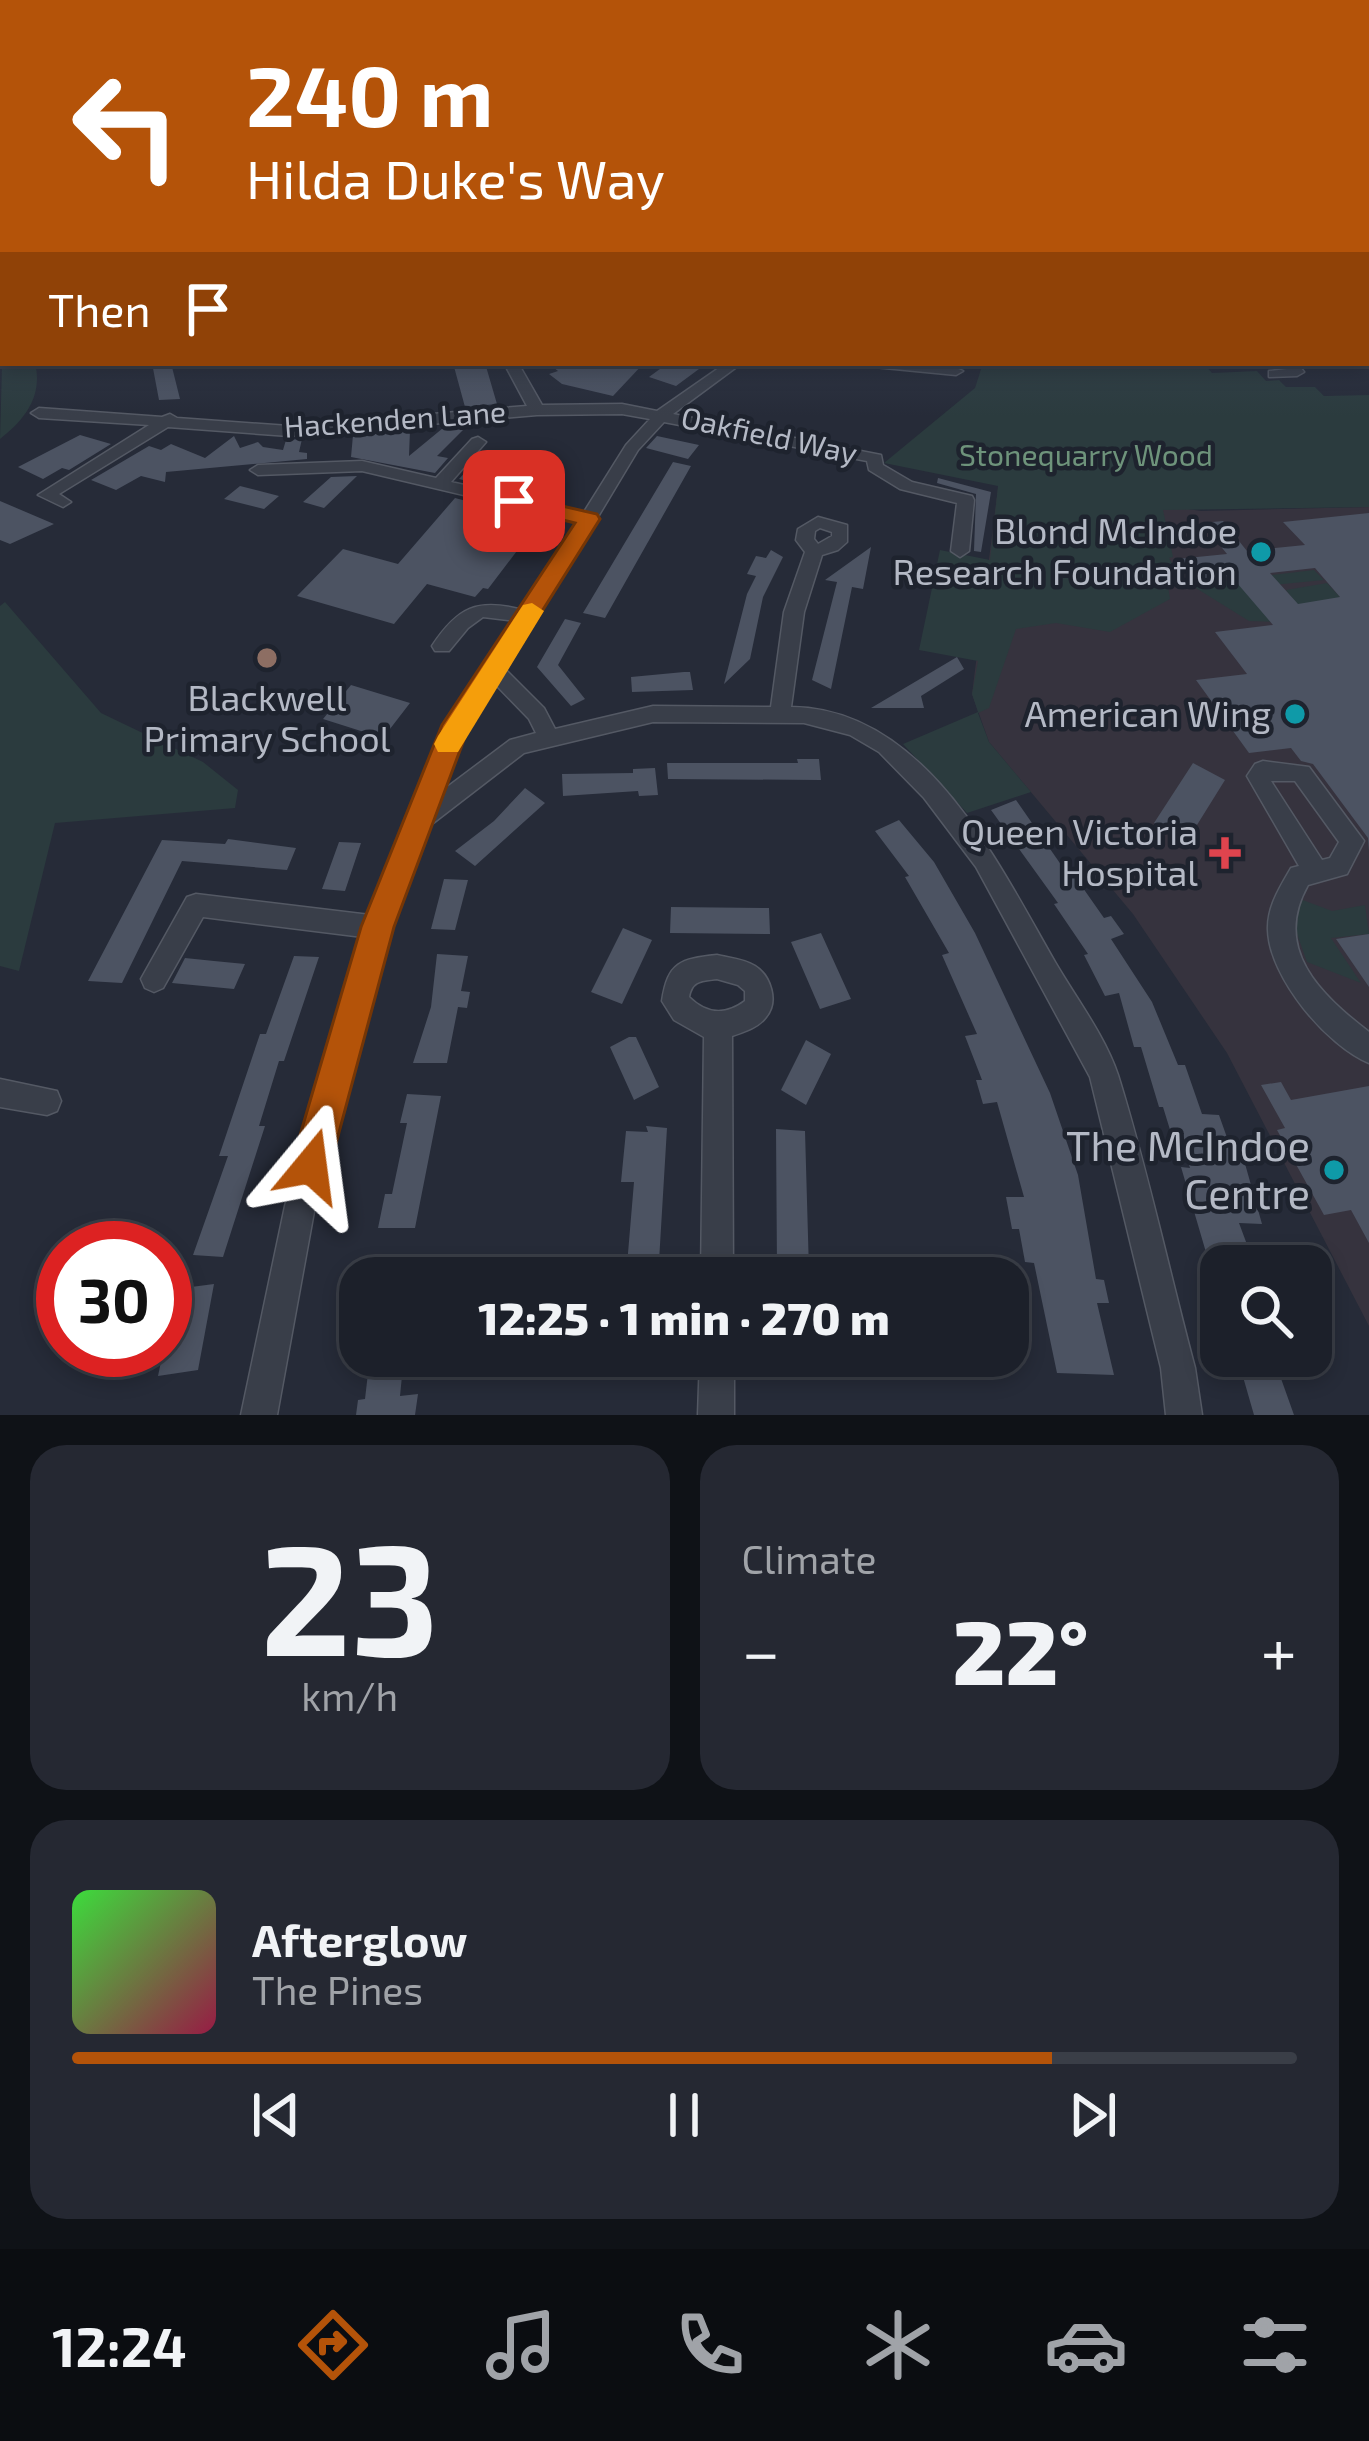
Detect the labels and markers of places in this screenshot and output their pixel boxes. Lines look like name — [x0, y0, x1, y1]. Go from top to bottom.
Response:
pin — [463, 450, 565, 552]
place label: Blond McIndoe Research Foundation — [893, 508, 1237, 592]
marker: Blond McIndoe Research Foundation — [1248, 539, 1274, 565]
marker: Blackwell Primary School — [254, 645, 280, 671]
place label: Blackwell Primary School — [144, 675, 391, 759]
place label: American Wing — [1024, 691, 1271, 734]
marker: American Wing — [1282, 701, 1308, 727]
place label: Queen Victoria Hospital — [961, 809, 1198, 893]
marker: Queen Victoria Hospital — [1209, 837, 1241, 869]
place label: The McIndoe Centre — [1066, 1119, 1310, 1217]
marker: The McIndoe Centre — [1321, 1157, 1347, 1183]

